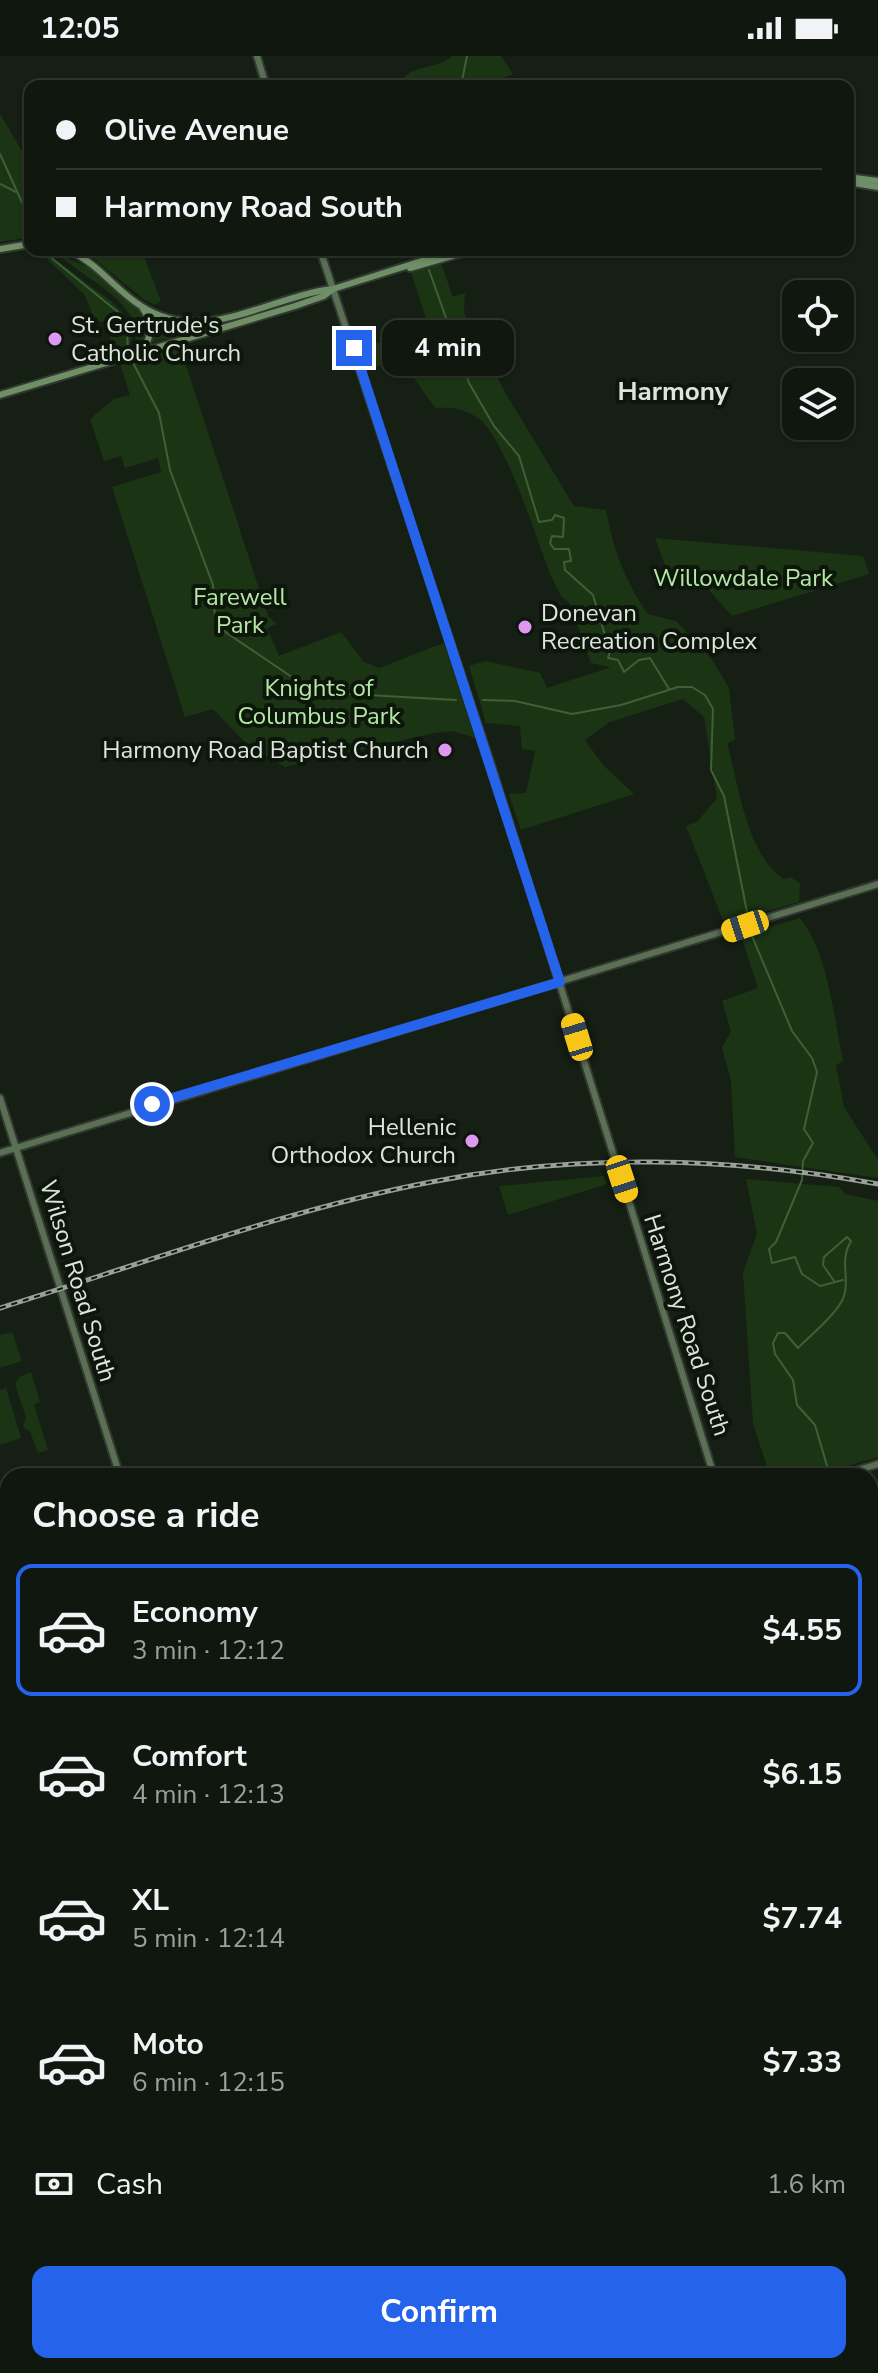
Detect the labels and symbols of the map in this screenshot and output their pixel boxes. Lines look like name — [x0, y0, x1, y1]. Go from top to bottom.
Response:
place label: St. Gertrude's Catholic Church — [71, 309, 241, 369]
callout: 4 min — [382, 320, 514, 376]
marker: St. Gertrude's Catholic Church — [46, 330, 64, 348]
route end — [336, 330, 372, 366]
district label: Harmony — [617, 374, 729, 409]
park label: Willowdale Park — [653, 562, 834, 594]
park label: Farewell Park — [193, 581, 287, 641]
place label: Donevan Recreation Complex — [541, 597, 758, 657]
marker: Donevan Recreation Complex — [516, 618, 534, 636]
park label: Knights of Columbus Park — [238, 672, 401, 732]
place label: Harmony Road Baptist Church — [102, 734, 429, 766]
marker: Harmony Road Baptist Church — [436, 741, 454, 759]
car — [718, 907, 772, 945]
car — [559, 1011, 595, 1063]
route start — [134, 1086, 170, 1122]
place label: Hellenic Orthodox Church — [271, 1111, 456, 1171]
marker: Hellenic Orthodox Church — [463, 1132, 481, 1150]
car — [603, 1152, 641, 1206]
street label: Wilson Road South — [32, 1176, 124, 1386]
street label: Harmony Road South — [636, 1210, 738, 1440]

